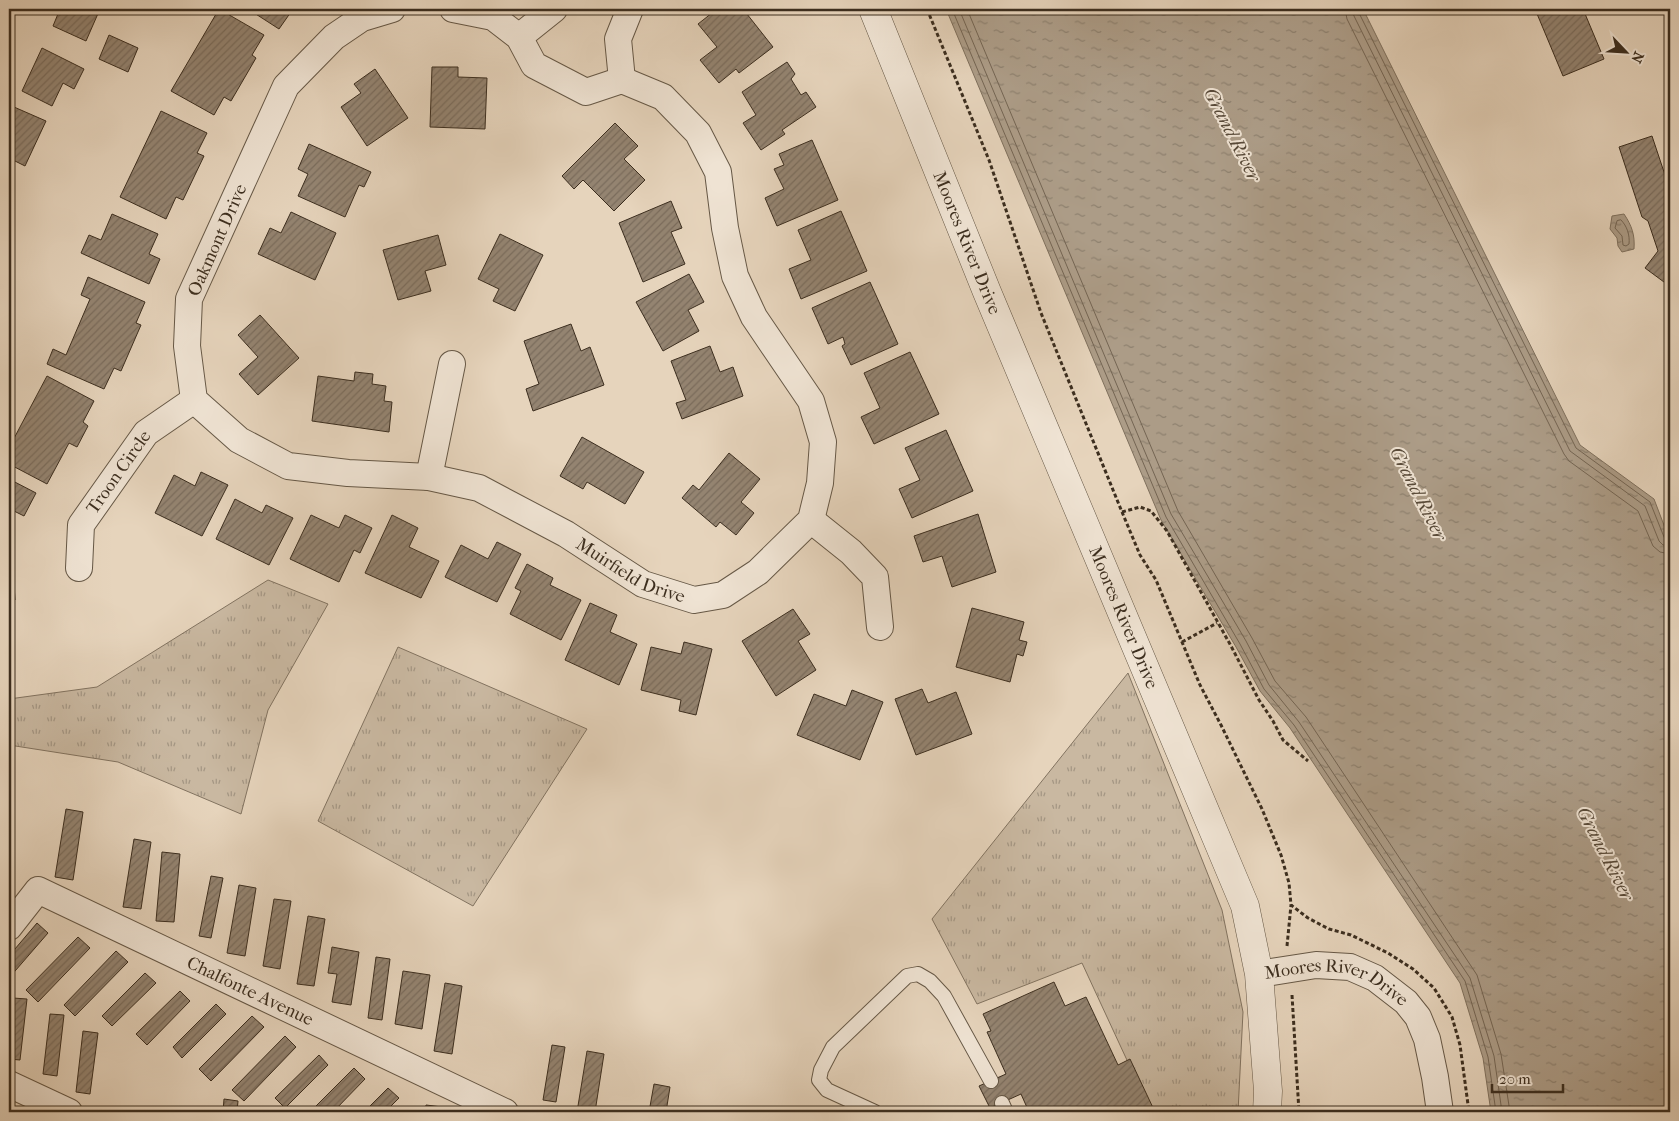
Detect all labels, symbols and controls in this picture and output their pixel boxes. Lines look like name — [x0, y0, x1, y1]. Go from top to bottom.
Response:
north arrow — [1602, 28, 1652, 78]
text: N — [1627, 49, 1647, 66]
water label: Grand River — [1199, 84, 1266, 186]
street label: Moores River Drive — [928, 168, 1005, 318]
street label: Oakmont Drive — [183, 181, 252, 299]
street label: Troon Circle — [82, 426, 156, 518]
water label: Grand River — [1385, 443, 1452, 545]
street label: Muirfield Drive — [572, 534, 688, 608]
street label: Moores River Drive — [1084, 543, 1163, 692]
water label: Grand River — [1572, 803, 1639, 905]
street label: Chalfonte Avenue — [183, 952, 317, 1030]
street label: Moores River Drive — [1263, 955, 1412, 1011]
scale bar — [1492, 1061, 1563, 1093]
text: 20 m — [1499, 1070, 1531, 1088]

